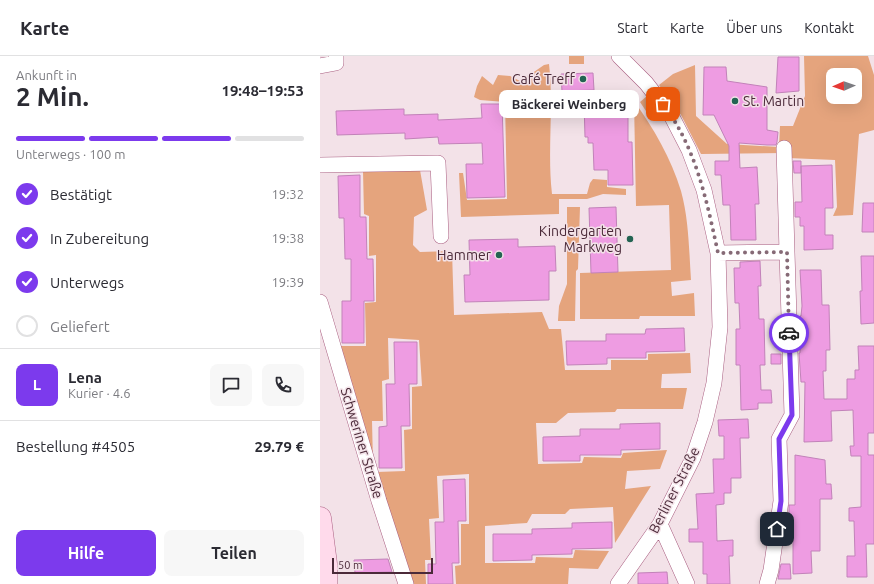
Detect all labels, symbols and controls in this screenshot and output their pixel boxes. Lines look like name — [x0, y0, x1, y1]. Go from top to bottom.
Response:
text: Karte — [20, 17, 69, 39]
text: Start — [617, 20, 648, 36]
text: Karte — [670, 20, 704, 36]
text: Über uns — [726, 20, 782, 36]
text: Kontakt — [804, 20, 854, 36]
text: Ankunft in — [16, 68, 77, 82]
north arrow — [826, 68, 862, 104]
map controls — [826, 68, 862, 104]
place label: Café Treff — [512, 71, 575, 87]
marker: Café Treff — [578, 74, 588, 84]
text: 2 Min. — [16, 82, 89, 111]
text: 19:48–19:53 — [221, 82, 304, 99]
pin — [646, 87, 680, 121]
callout: Bäckerei Weinberg — [499, 90, 639, 118]
icon: bag — [652, 93, 674, 115]
place label: St. Martin — [743, 93, 804, 109]
marker: St. Martin — [730, 96, 740, 106]
text: Bäckerei Weinberg — [512, 97, 626, 111]
text: Unterwegs · 100 m — [16, 147, 125, 161]
icon: check — [16, 183, 38, 205]
text: Bestätigt — [50, 186, 112, 203]
text: 19:32 — [271, 187, 304, 201]
place label: Kindergarten Markweg — [539, 223, 622, 255]
icon: check — [16, 227, 38, 249]
text: In Zubereitung — [50, 230, 149, 247]
text: 19:38 — [271, 231, 304, 245]
marker: Kindergarten Markweg — [625, 234, 635, 244]
place label: Hammer — [437, 247, 492, 263]
marker: Hammer — [494, 250, 504, 260]
icon: check — [16, 271, 38, 293]
text: Unterwegs — [50, 274, 124, 291]
text: 19:39 — [271, 275, 304, 289]
courier — [769, 313, 809, 353]
text: Geliefert — [50, 318, 110, 335]
icon: car — [778, 322, 800, 344]
button: chat — [210, 364, 252, 406]
button: phone — [262, 364, 304, 406]
text: Lena — [68, 369, 102, 386]
text: L — [33, 376, 41, 393]
text: Kurier · 4.6 — [68, 386, 131, 400]
street label: Schweriner Straße — [338, 386, 386, 500]
text: Bestellung #4505 — [16, 438, 135, 455]
text: 29.79 € — [254, 438, 304, 455]
street label: Berliner Straße — [645, 444, 703, 536]
pin — [760, 512, 794, 546]
icon: home — [766, 518, 788, 540]
button: Hilfe — [16, 530, 156, 576]
button: Teilen — [164, 530, 304, 576]
scale bar — [332, 556, 433, 575]
text: 50 m — [338, 559, 362, 571]

